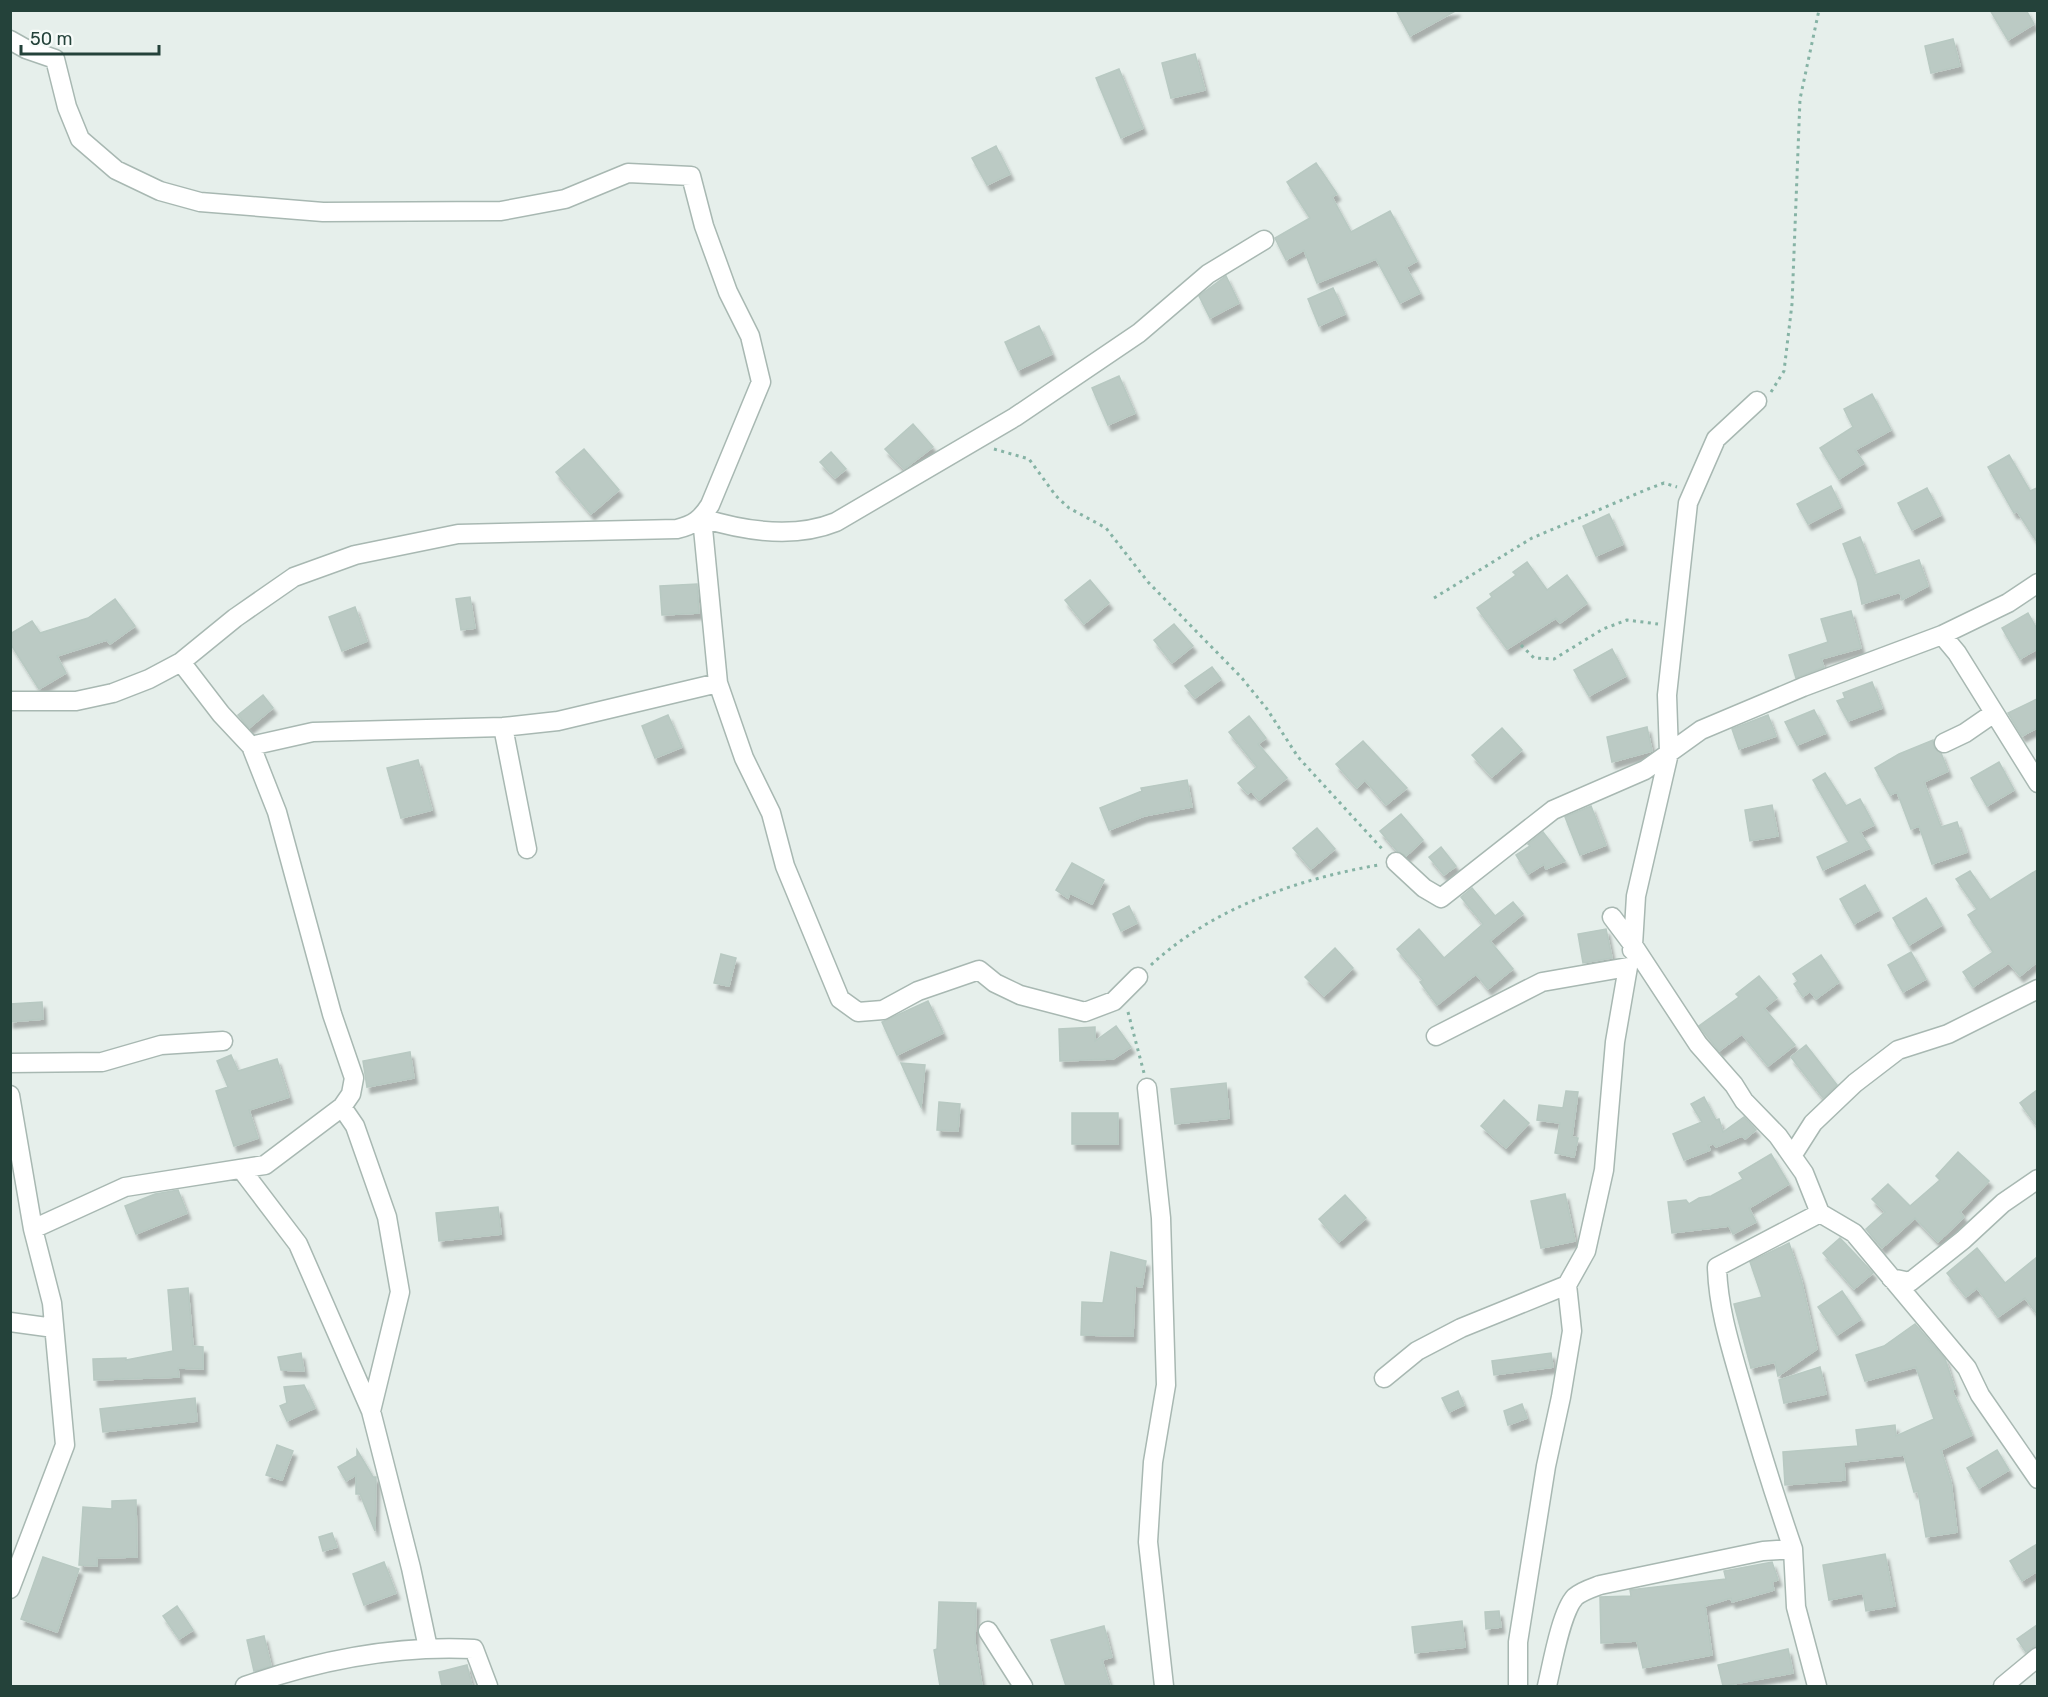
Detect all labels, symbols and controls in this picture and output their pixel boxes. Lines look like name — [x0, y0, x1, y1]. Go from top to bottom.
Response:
scale bar — [21, 18, 159, 56]
text: 50 m — [30, 28, 73, 50]

